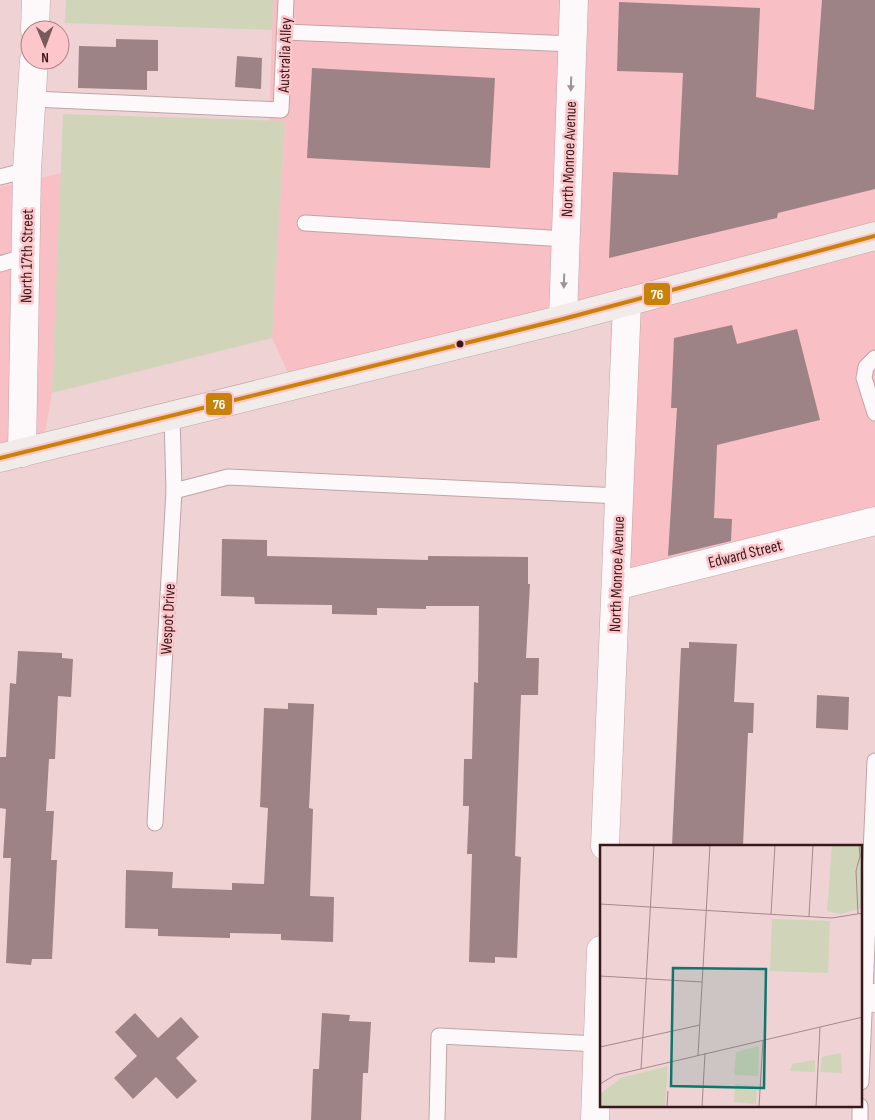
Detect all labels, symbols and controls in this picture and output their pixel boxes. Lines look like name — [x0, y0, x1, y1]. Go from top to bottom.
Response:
street label: Australia Alley — [275, 17, 296, 94]
north arrow — [20, 20, 70, 70]
text: N — [41, 49, 49, 66]
one-way arrow — [567, 76, 575, 92]
street label: North Monroe Avenue — [558, 101, 581, 217]
street label: North 17th Street — [17, 209, 38, 303]
one-way arrow — [560, 273, 568, 289]
line badge: 76 — [643, 282, 671, 306]
text: 76 — [651, 286, 664, 303]
unlabelled marker — [455, 339, 465, 349]
line badge: 76 — [205, 392, 233, 416]
text: 76 — [213, 396, 226, 413]
street label: North Monroe Avenue — [606, 516, 629, 632]
street label: Edward Street — [706, 536, 784, 573]
street label: Wespot Drive — [157, 583, 180, 655]
inset map — [600, 845, 862, 1108]

